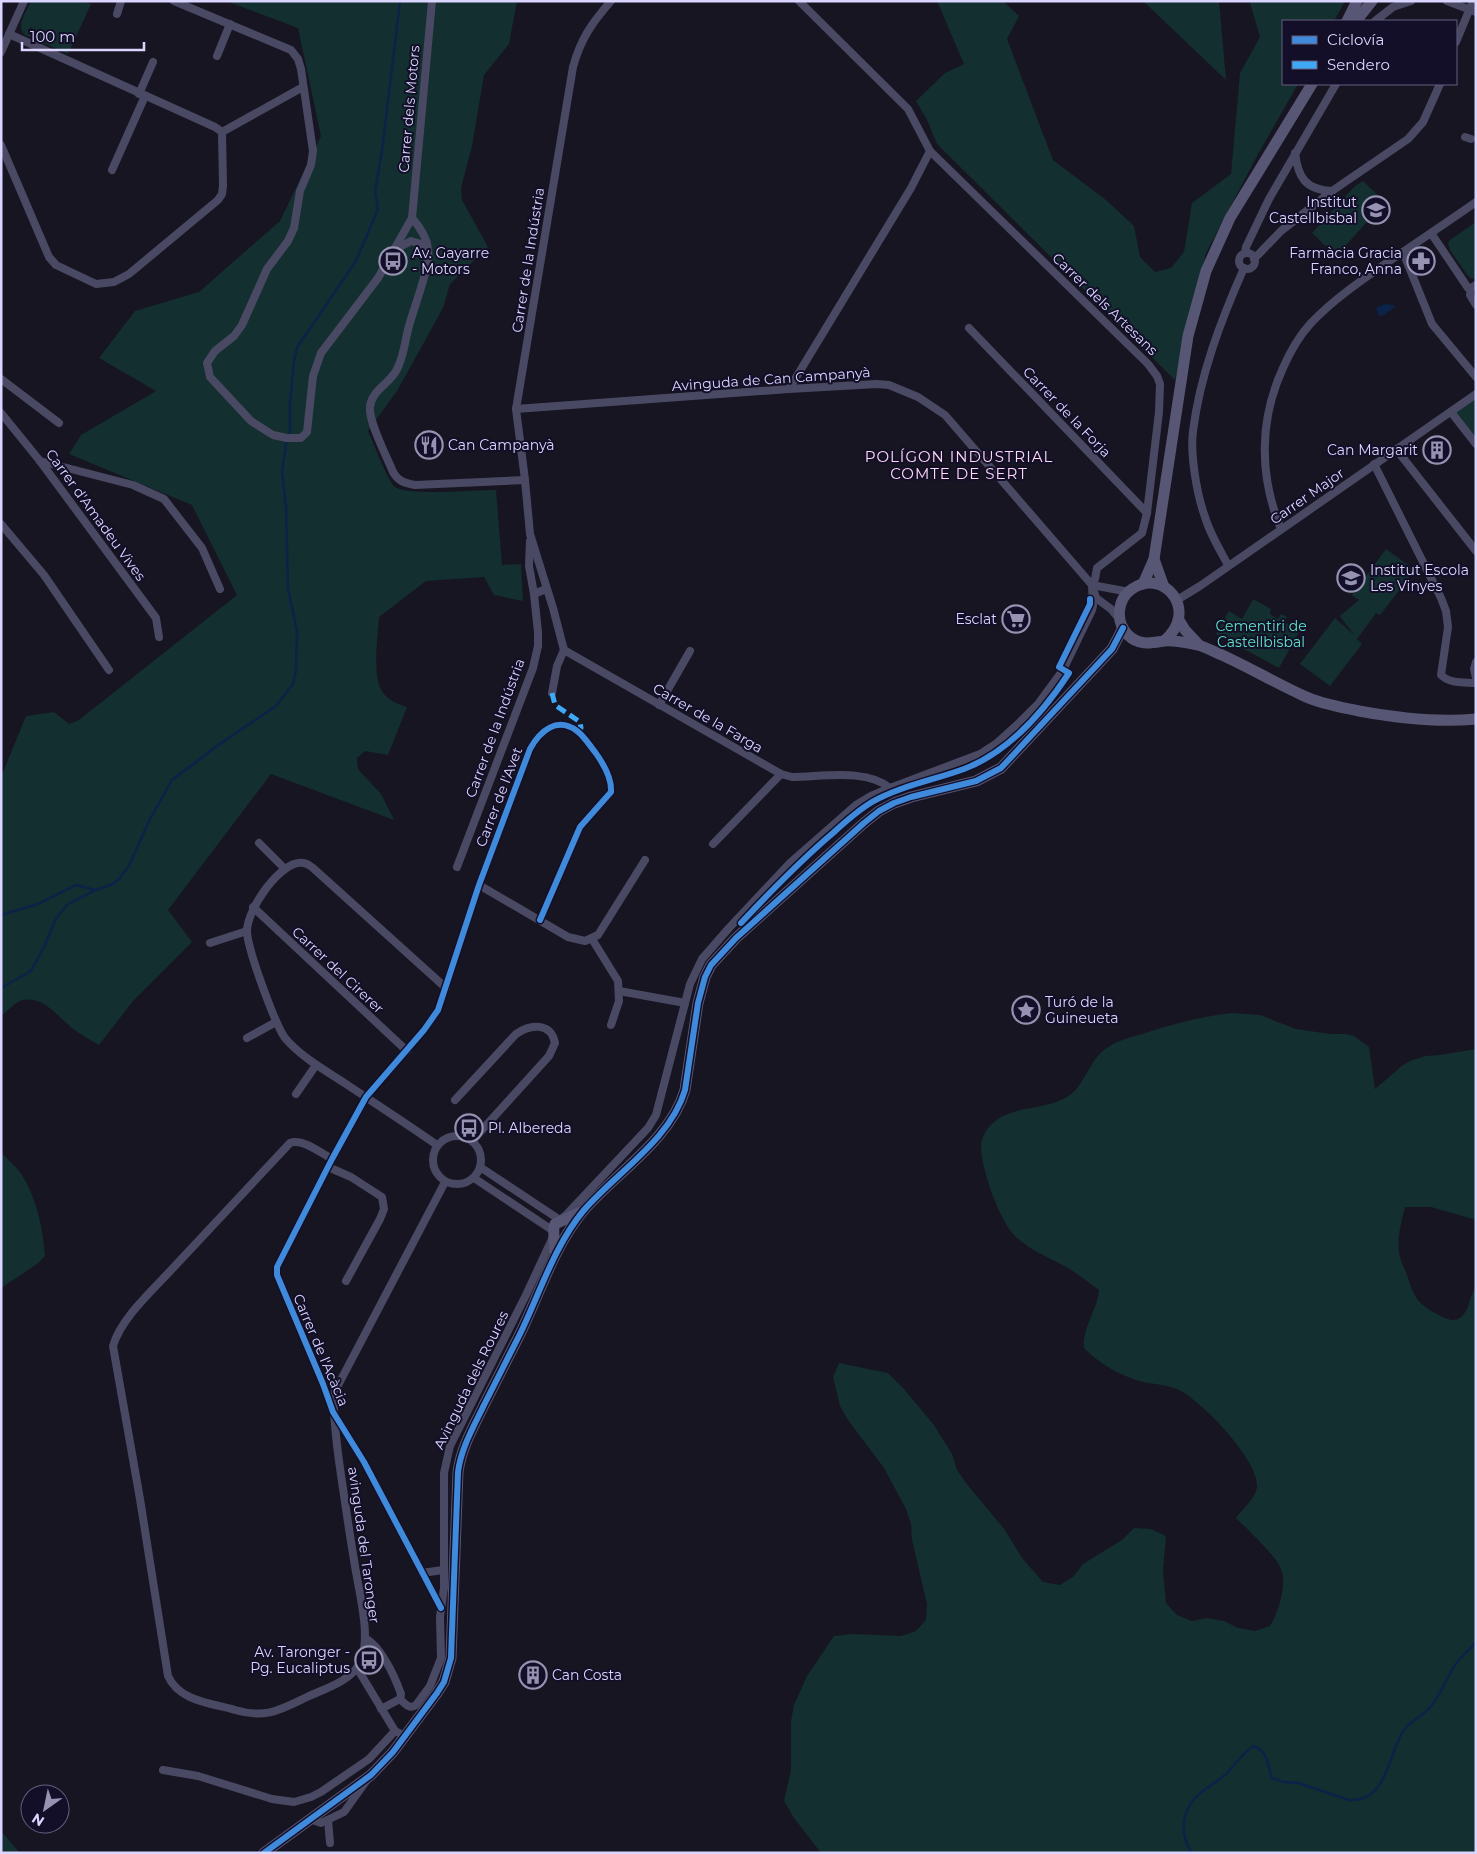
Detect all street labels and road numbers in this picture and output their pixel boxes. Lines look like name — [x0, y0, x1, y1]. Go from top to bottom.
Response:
street label: Carrer dels Motors — [394, 44, 424, 173]
street label: Carrer de la Indústria — [508, 186, 548, 334]
street label: Carrer dels Artesans — [1048, 249, 1162, 359]
street label: Avinguda de Can Campanyà — [671, 363, 871, 395]
street label: Carrer de la Forja — [1019, 363, 1115, 461]
street label: Carrer d'Amadeu Vives — [42, 446, 150, 585]
street label: Carrer Major — [1266, 464, 1348, 528]
street label: Carrer de la Indústria — [461, 656, 529, 800]
street label: Carrer de la Farga — [650, 679, 766, 757]
street label: Carrer de l'Avet — [472, 744, 526, 849]
street label: Carrer del Cirerer — [288, 923, 388, 1018]
street label: Carrer de l'Acàcia — [289, 1291, 353, 1409]
street label: Avinguda dels Roures — [430, 1308, 513, 1452]
street label: avinguda del Taronger — [344, 1466, 384, 1625]

